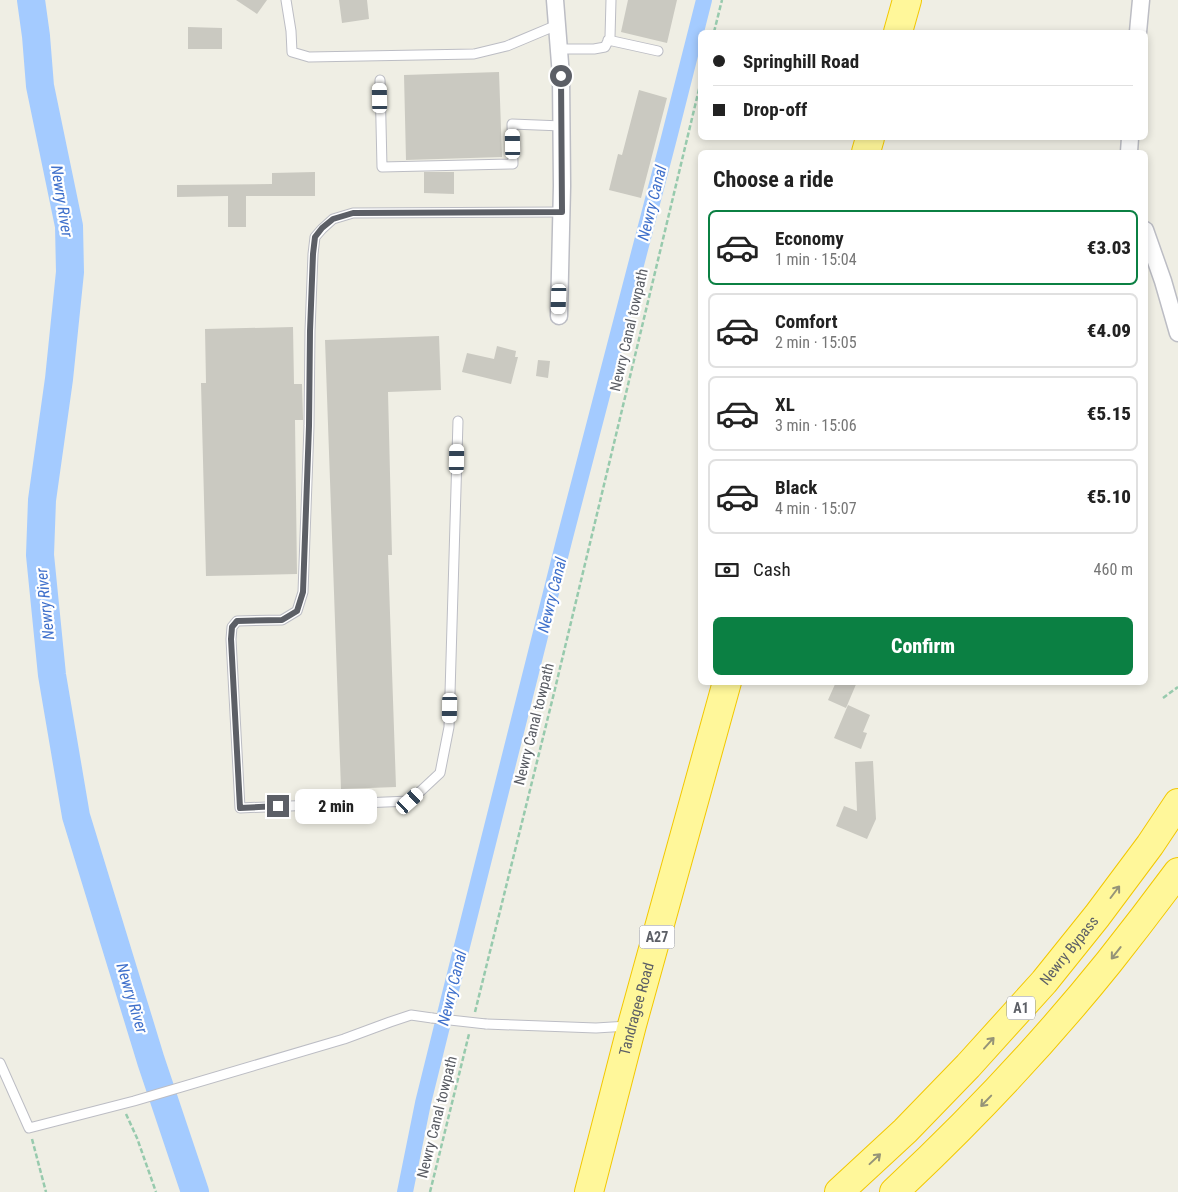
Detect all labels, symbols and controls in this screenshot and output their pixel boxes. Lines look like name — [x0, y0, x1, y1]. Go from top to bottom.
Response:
text: Springhill Road — [743, 50, 859, 73]
route start — [550, 65, 572, 87]
car — [372, 83, 387, 113]
text: Drop-off — [743, 98, 807, 121]
car — [505, 129, 520, 159]
water label: Newry Canal — [634, 163, 671, 243]
water label: Newry River — [47, 164, 77, 239]
text: Choose a ride — [713, 167, 834, 192]
icon: car — [715, 225, 760, 270]
text: Economy — [775, 227, 844, 250]
text: €3.03 — [1087, 236, 1131, 259]
text: 1 min · 15:04 — [775, 250, 857, 269]
street label: Newry Canal towpath — [606, 267, 652, 393]
car — [550, 284, 567, 314]
icon: car — [715, 308, 760, 353]
text: Comfort — [775, 310, 838, 333]
text: €4.09 — [1087, 319, 1131, 342]
text: 2 min · 15:05 — [775, 333, 857, 352]
icon: car — [715, 391, 760, 436]
text: XL — [775, 393, 795, 416]
text: €5.15 — [1087, 402, 1131, 425]
text: 3 min · 15:06 — [775, 416, 857, 435]
car — [449, 444, 464, 474]
icon: car — [715, 474, 760, 519]
text: Black — [775, 476, 817, 499]
text: €5.10 — [1087, 485, 1131, 508]
text: 4 min · 15:07 — [775, 499, 857, 518]
water label: Newry Canal — [534, 555, 571, 635]
icon: cash — [713, 556, 741, 584]
text: Cash — [753, 558, 791, 581]
text: 460 m — [1094, 560, 1133, 579]
water label: Newry River — [32, 566, 58, 641]
button: Confirm — [713, 617, 1133, 675]
street label: Newry Canal towpath — [510, 661, 558, 787]
car — [442, 693, 457, 723]
car — [393, 785, 426, 817]
callout: 2 min — [296, 788, 378, 824]
route end — [267, 795, 289, 817]
text: 2 min — [318, 797, 354, 816]
one-way arrow — [1110, 885, 1120, 899]
street label: Newry Bypass — [1036, 912, 1102, 989]
road number: A27 — [640, 926, 674, 949]
one-way arrow — [1111, 946, 1122, 959]
water label: Newry Canal — [434, 948, 471, 1028]
water label: Newry River — [112, 961, 152, 1037]
street label: Tandragee Road — [616, 961, 658, 1057]
road number: A1 — [1007, 996, 1035, 1020]
one-way arrow — [983, 1037, 995, 1050]
street label: Newry Canal towpath — [413, 1054, 461, 1180]
one-way arrow — [980, 1095, 992, 1107]
one-way arrow — [868, 1153, 881, 1165]

